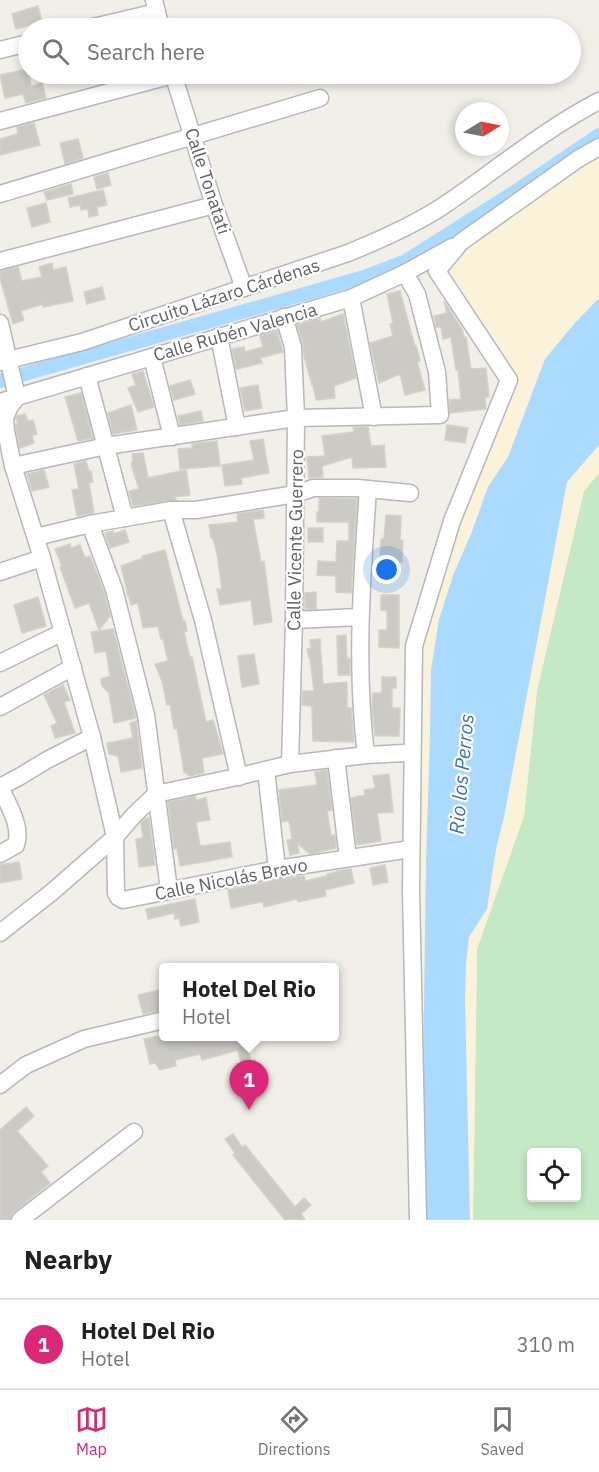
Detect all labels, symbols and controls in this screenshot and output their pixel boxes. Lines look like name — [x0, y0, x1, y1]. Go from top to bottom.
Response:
search box — [18, 18, 581, 84]
icon: search — [39, 35, 72, 68]
text: Search here — [87, 37, 205, 66]
north arrow — [455, 102, 509, 156]
street label: Calle Tonatati — [180, 125, 236, 237]
street label: Circuito Lázaro Cárdenas — [125, 253, 323, 337]
street label: Calle Rubén Valencia — [150, 297, 320, 366]
street label: Calle Vicente Guerrero — [282, 449, 308, 631]
your location — [372, 555, 401, 584]
water label: Rio los Perros — [442, 713, 480, 835]
street label: Calle Nicolás Bravo — [153, 853, 309, 905]
popup — [159, 963, 339, 1041]
text: Hotel Del Rio — [182, 974, 316, 1003]
text: Hotel — [182, 1003, 231, 1030]
pin: 1 — [230, 1060, 268, 1110]
map controls — [527, 1148, 581, 1202]
button: locate — [527, 1148, 581, 1202]
text: Nearby — [24, 1242, 112, 1276]
text: Hotel Del Rio — [81, 1316, 215, 1345]
text: 1 — [38, 1331, 50, 1358]
text: 310 m — [517, 1331, 575, 1358]
text: Hotel — [81, 1345, 130, 1372]
tab: Map — [75, 1403, 108, 1459]
tab: Directions — [258, 1403, 331, 1459]
tab: Saved — [481, 1403, 524, 1459]

